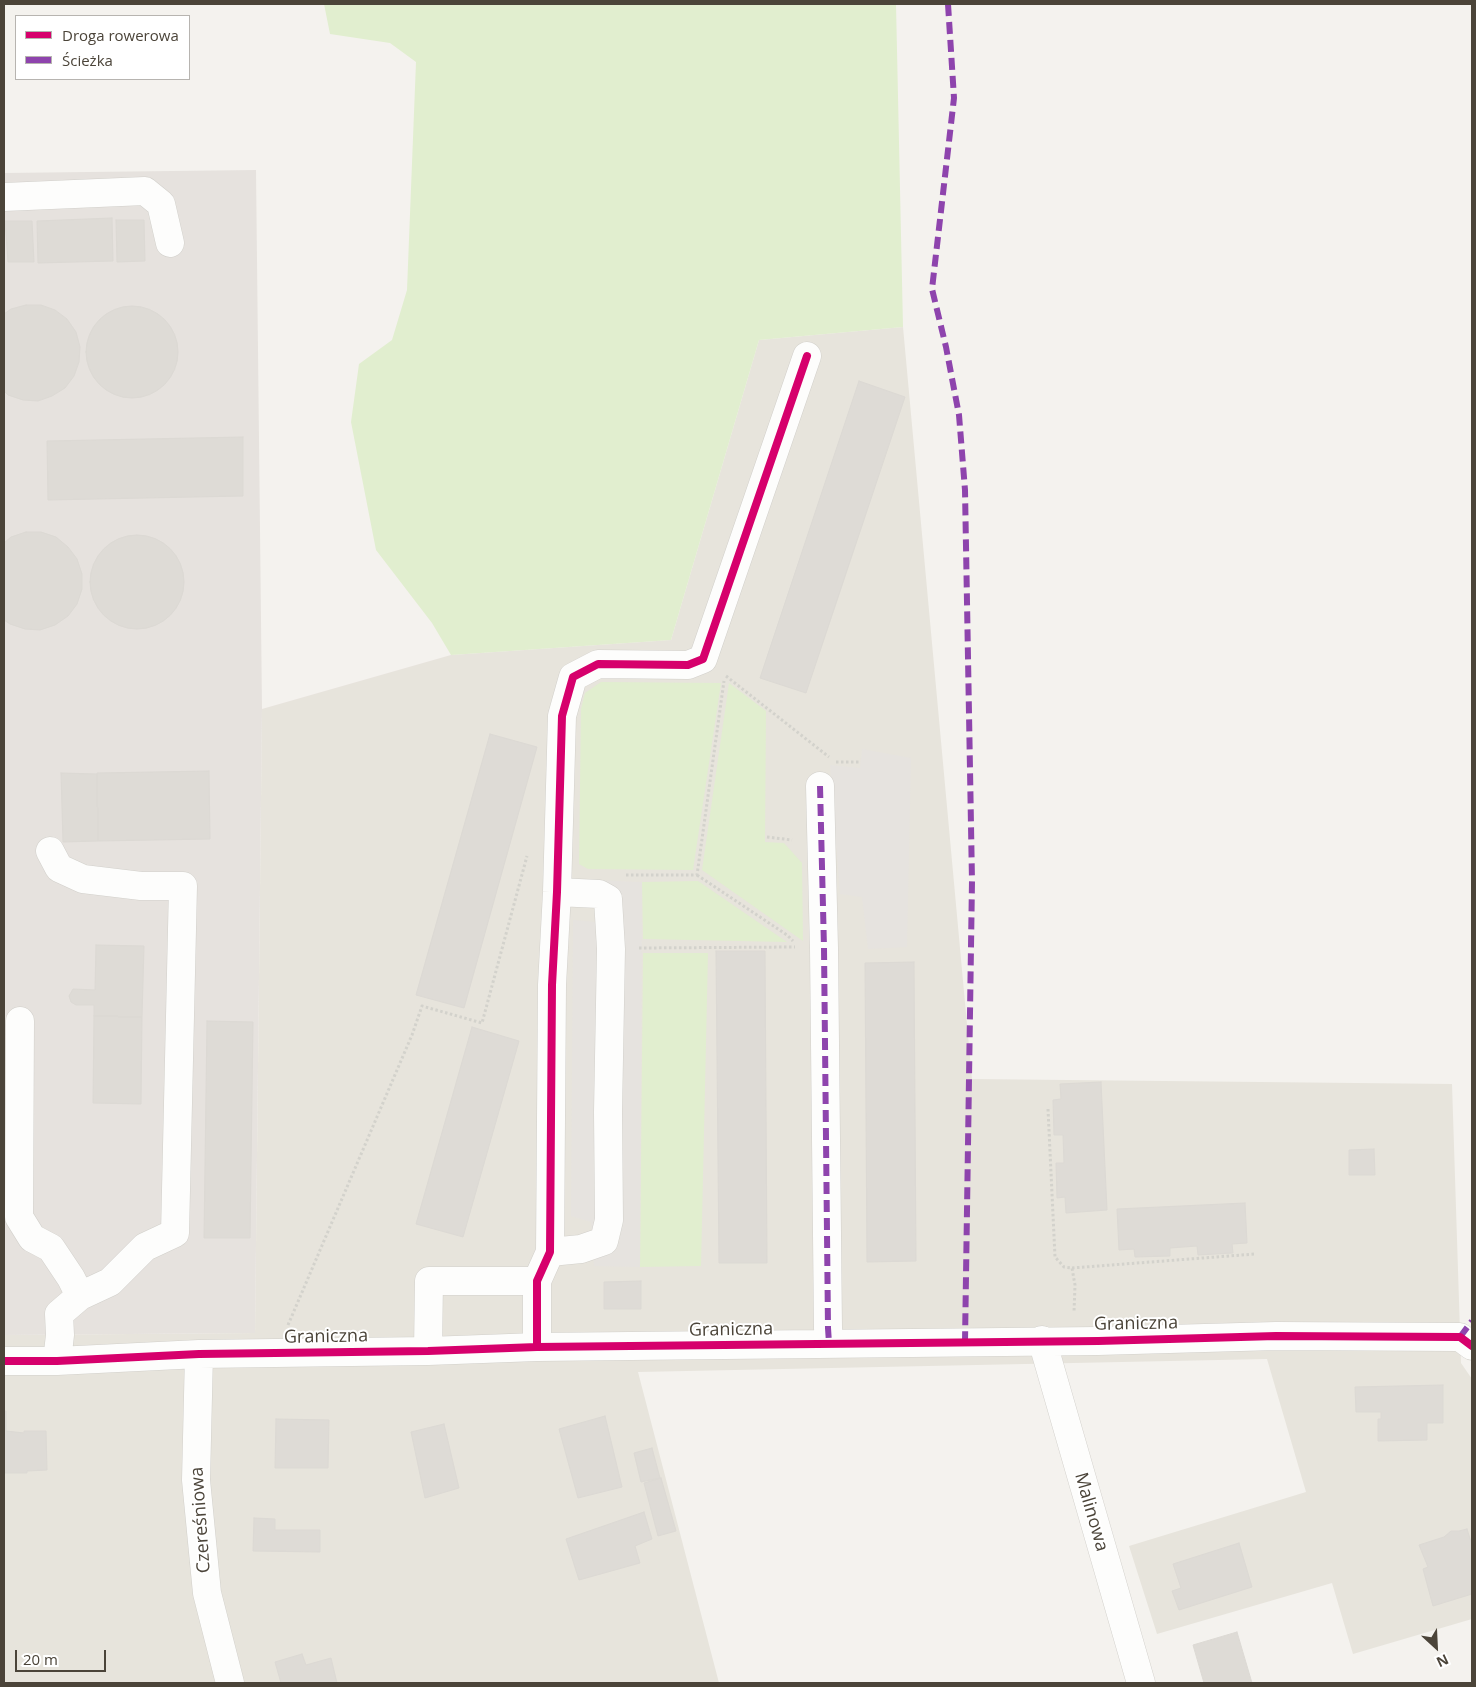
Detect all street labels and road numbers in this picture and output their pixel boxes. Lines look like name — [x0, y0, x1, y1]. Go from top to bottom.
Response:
street label: Graniczna — [1094, 1312, 1178, 1336]
street label: Graniczna — [689, 1318, 773, 1342]
street label: Graniczna — [284, 1325, 368, 1349]
street label: Czereśniowa — [187, 1466, 215, 1574]
street label: Malinowa — [1069, 1470, 1113, 1554]

